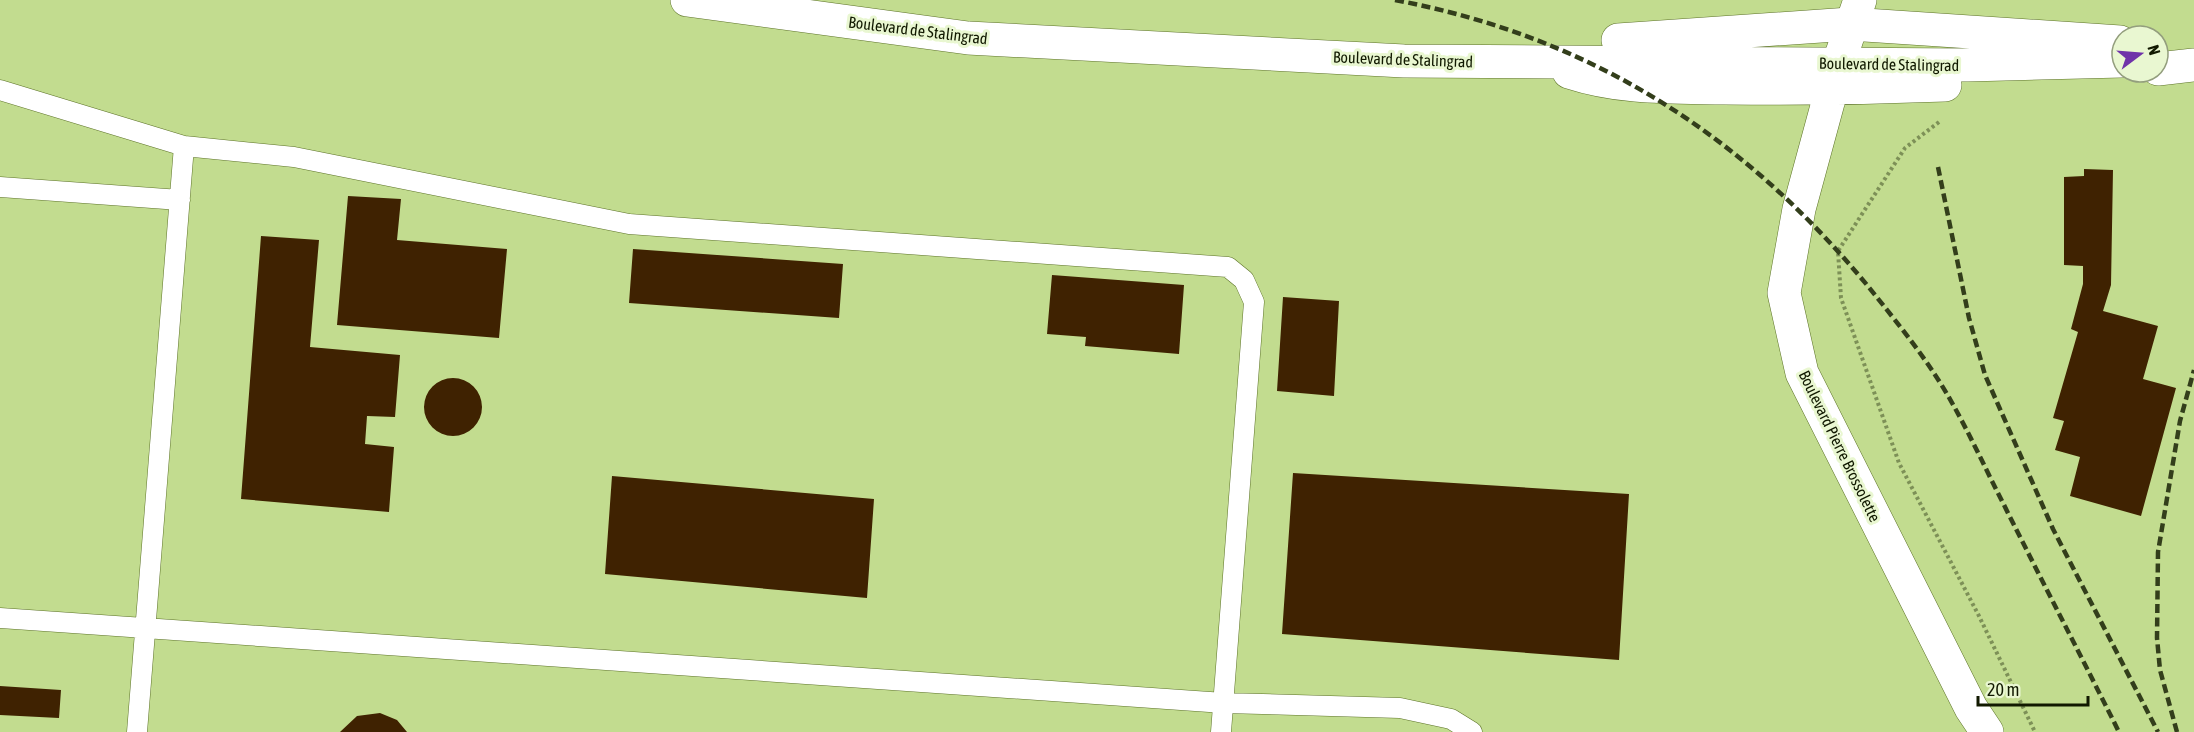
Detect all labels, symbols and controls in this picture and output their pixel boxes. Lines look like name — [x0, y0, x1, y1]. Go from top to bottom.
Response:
street label: Boulevard de Stalingrad — [847, 13, 989, 48]
north arrow — [2110, 24, 2170, 84]
text: N — [2144, 43, 2164, 57]
street label: Boulevard de Stalingrad — [1333, 48, 1473, 71]
street label: Boulevard de Stalingrad — [1819, 54, 1959, 75]
street label: Boulevard Pierre Brossolette — [1796, 367, 1884, 525]
scale bar — [1978, 669, 2088, 707]
text: 20 m — [1987, 679, 2019, 700]

